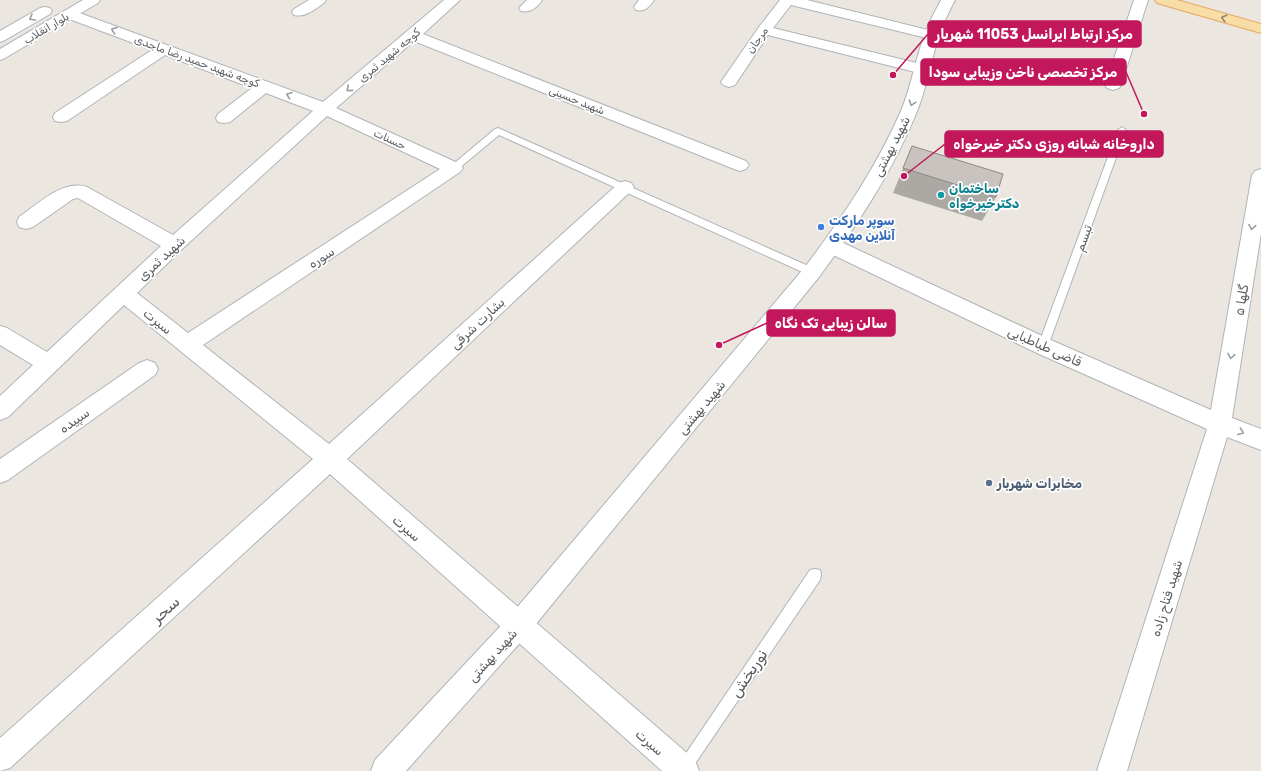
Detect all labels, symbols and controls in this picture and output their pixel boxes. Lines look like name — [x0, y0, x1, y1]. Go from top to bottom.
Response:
street label: بلوار انقلاب — [21, 10, 72, 48]
one-way arrow — [29, 14, 36, 21]
one-way arrow — [1220, 14, 1227, 23]
callout: مرکز ارتباط ایرانسل 11053 شهریار — [928, 21, 1141, 47]
street label: مرجان — [744, 25, 771, 56]
street label: کوچه شهید ثمری — [356, 26, 424, 86]
text: مرکز ارتباط ایرانسل 11053 شهریار — [934, 26, 1133, 43]
one-way arrow — [111, 27, 118, 35]
street label: کوچه شهید حمید رضا ماجدی — [132, 33, 261, 91]
callout: مرکز تخصصی ناخن وزیبایی سودا — [921, 59, 1126, 85]
text: مرکز تخصصی ناخن وزیبایی سودا — [929, 64, 1117, 81]
street label: شهید حسینی — [547, 83, 607, 118]
one-way arrow — [346, 85, 353, 92]
one-way arrow — [285, 92, 292, 100]
one-way arrow — [908, 99, 917, 106]
street label: شهید بهشتی — [870, 113, 914, 180]
street label: حسنات — [372, 126, 408, 153]
callout: داروخانه شبانه روزی دکتر خیرخواه — [945, 131, 1163, 157]
text: داروخانه شبانه روزی دکتر خیرخواه — [953, 136, 1155, 153]
place label: ساختمان دکترخیرخواه — [949, 181, 1019, 212]
marker: ساختمان دکترخیرخواه — [936, 190, 946, 200]
place label: سوپر مارکت آنلاین مهدی — [829, 213, 895, 243]
marker: سوپر مارکت آنلاین مهدی — [816, 222, 826, 232]
street label: تبسم — [1072, 222, 1096, 254]
one-way arrow — [1249, 224, 1257, 230]
street label: شهید ثمری — [135, 233, 189, 285]
street label: سوره — [305, 244, 338, 272]
street label: گلها ۵ — [1232, 283, 1252, 317]
street label: بشارت شرقی — [447, 294, 508, 353]
street label: سیرت — [140, 305, 175, 338]
callout: سالن زیبایی تک نگاه — [767, 310, 895, 336]
text: سالن زیبایی تک نگاه — [775, 315, 888, 332]
street label: قاضی طباطبایی — [1005, 324, 1084, 370]
one-way arrow — [1228, 352, 1236, 359]
street label: شهید بهشتی — [674, 377, 729, 438]
street label: سپیده — [56, 405, 93, 437]
one-way arrow — [1237, 428, 1244, 436]
place label: مخابرات شهربار — [996, 476, 1082, 491]
marker: مخابرات شهربار — [984, 478, 994, 488]
street label: سیرت — [389, 512, 424, 545]
street label: شهید فتاح زاده — [1148, 558, 1187, 639]
street label: سحر — [147, 592, 184, 628]
street label: شهید بهشتی — [465, 626, 521, 686]
street label: نوربخش — [725, 646, 772, 702]
street label: سیرت — [632, 726, 667, 759]

